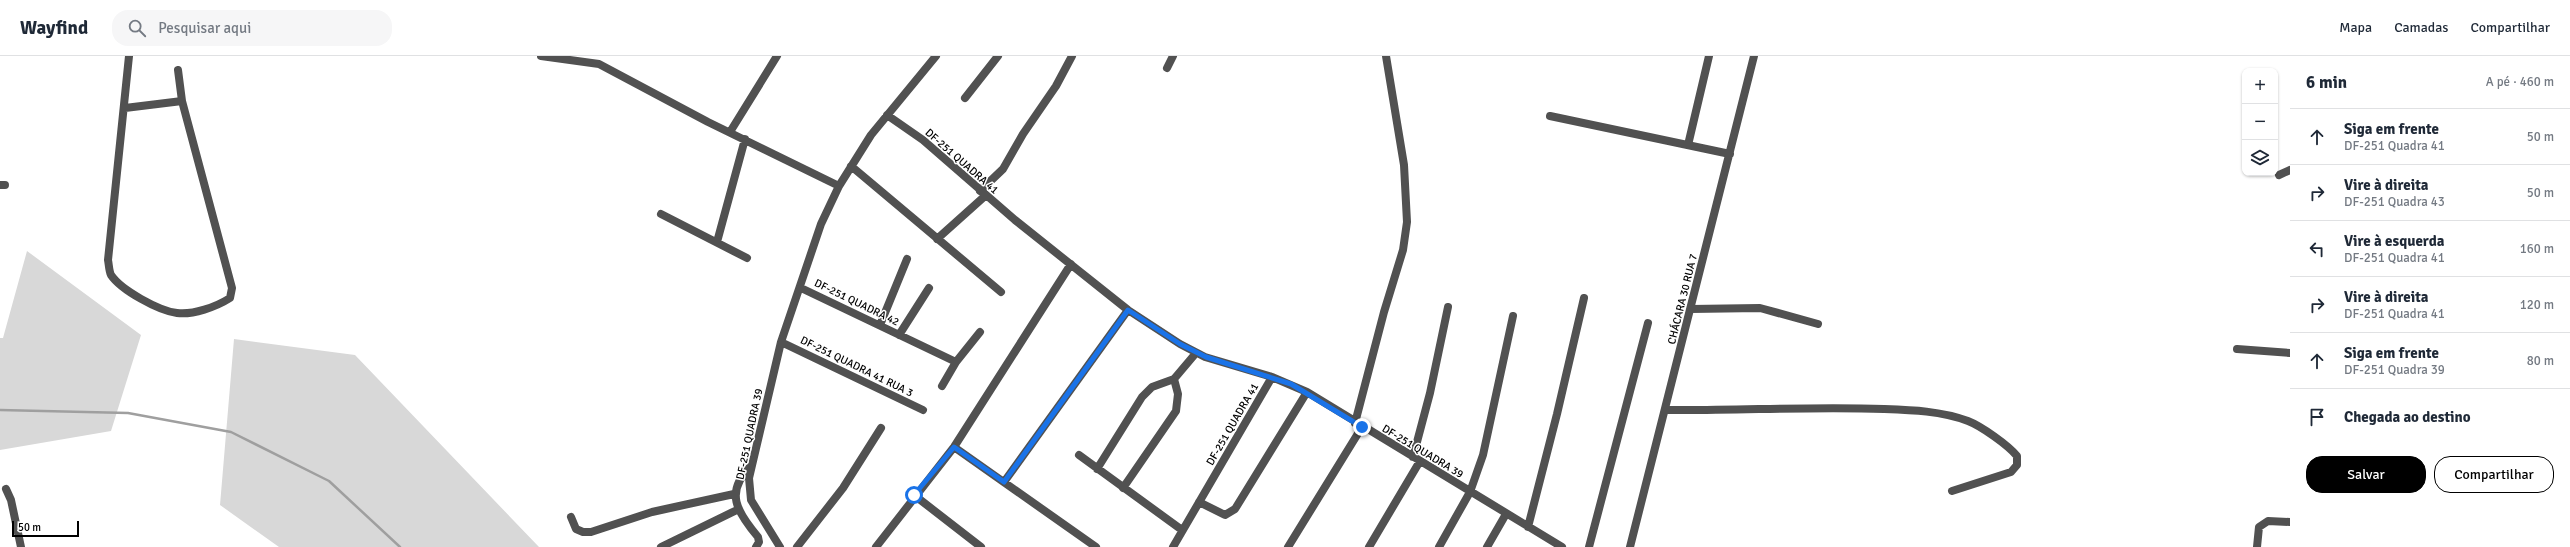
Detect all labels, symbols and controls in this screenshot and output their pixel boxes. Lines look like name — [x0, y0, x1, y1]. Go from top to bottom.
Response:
search box — [112, 10, 392, 46]
text: Wayfind — [20, 16, 88, 40]
icon: search — [126, 17, 148, 39]
text: Pesquisar aqui — [158, 19, 251, 37]
text: Mapa — [2339, 19, 2372, 36]
text: Camadas — [2394, 19, 2448, 36]
text: Compartilhar — [2470, 19, 2550, 36]
map controls — [2242, 68, 2278, 176]
button: + — [2242, 68, 2278, 104]
text: 6 min — [2306, 72, 2347, 93]
text: A pé · 460 m — [2486, 74, 2554, 90]
button: − — [2242, 104, 2278, 140]
text: Siga em frente — [2344, 120, 2439, 138]
street label: DF-251 QUADRA 41 — [922, 126, 1001, 197]
icon: ahead — [2306, 126, 2328, 148]
text: 50 m — [2527, 129, 2554, 145]
text: DF-251 Quadra 41 — [2344, 138, 2445, 154]
button: layers — [2242, 140, 2278, 176]
text: Vire à direita — [2344, 176, 2428, 194]
icon: right — [2306, 182, 2328, 204]
text: 50 m — [2527, 185, 2554, 201]
text: DF-251 Quadra 43 — [2344, 194, 2445, 210]
text: Vire à esquerda — [2344, 232, 2444, 250]
icon: left — [2306, 238, 2328, 260]
text: 160 m — [2520, 241, 2554, 257]
text: DF-251 Quadra 41 — [2344, 250, 2445, 266]
street label: CHÁCARA 30 RUA 7 — [1664, 252, 1700, 346]
street label: DF-251 QUADRA 42 — [812, 276, 901, 329]
text: Vire à direita — [2344, 288, 2428, 306]
icon: right — [2306, 294, 2328, 316]
text: 120 m — [2520, 297, 2554, 313]
text: DF-251 Quadra 41 — [2344, 306, 2445, 322]
street label: DF-251 QUADRA 41 RUA 3 — [798, 333, 915, 399]
text: Siga em frente — [2344, 344, 2439, 362]
icon: ahead — [2306, 350, 2328, 372]
text: 80 m — [2527, 353, 2554, 369]
text: DF-251 Quadra 39 — [2344, 362, 2445, 378]
street label: DF-251 QUADRA 41 — [1204, 381, 1261, 468]
street label: DF-251 QUADRA 39 — [733, 387, 766, 481]
icon: arrive — [2306, 406, 2328, 428]
text: Chegada ao destino — [2344, 408, 2471, 426]
route end — [1353, 418, 1371, 436]
street label: DF-251 QUADRA 39 — [1380, 422, 1466, 481]
button: Salvar — [2306, 456, 2426, 493]
button: Compartilhar — [2434, 456, 2554, 493]
route start — [905, 486, 923, 504]
scale bar — [12, 519, 79, 538]
text: 50 m — [18, 521, 41, 534]

